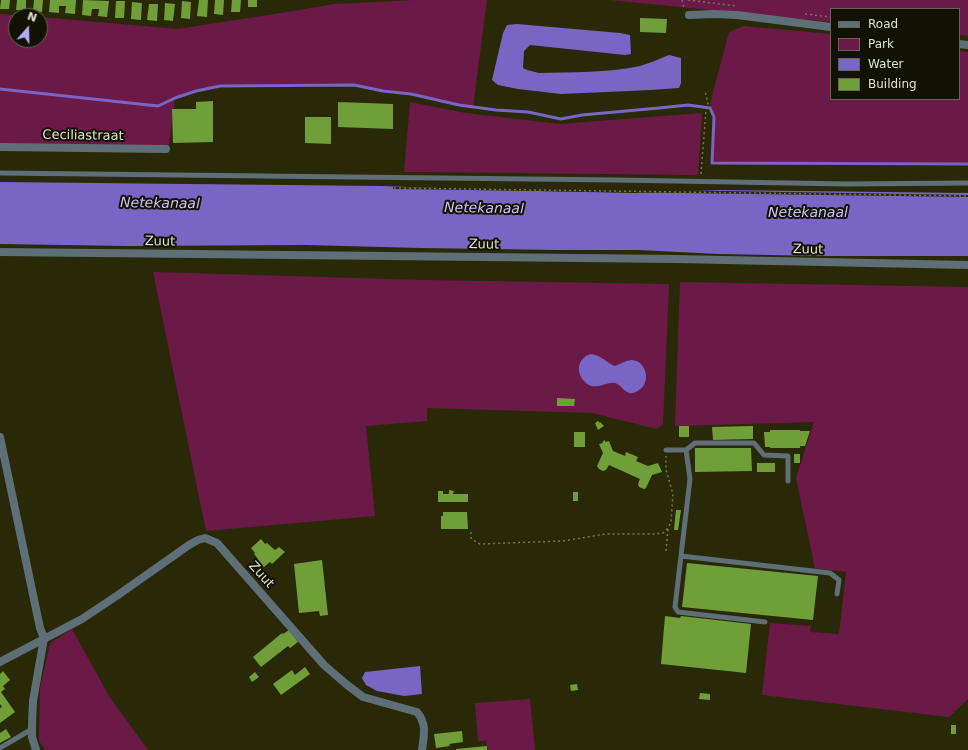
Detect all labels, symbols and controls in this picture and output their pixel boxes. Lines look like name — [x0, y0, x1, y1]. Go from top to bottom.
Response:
north arrow — [8, 8, 48, 48]
legend — [830, 8, 960, 100]
text: N — [25, 10, 38, 25]
text: Road — [868, 17, 898, 31]
text: Park — [868, 37, 894, 51]
text: Water — [868, 57, 903, 71]
text: Building — [868, 77, 917, 91]
street label: Ceciliastraat — [42, 127, 124, 145]
water label: Netekanaal — [120, 195, 200, 213]
water label: Netekanaal — [444, 200, 524, 218]
water label: Netekanaal — [768, 205, 848, 221]
street label: Zuut — [145, 234, 175, 250]
street label: Zuut — [469, 237, 499, 253]
street label: Zuut — [793, 242, 823, 258]
street label: Zuut — [245, 558, 277, 592]

